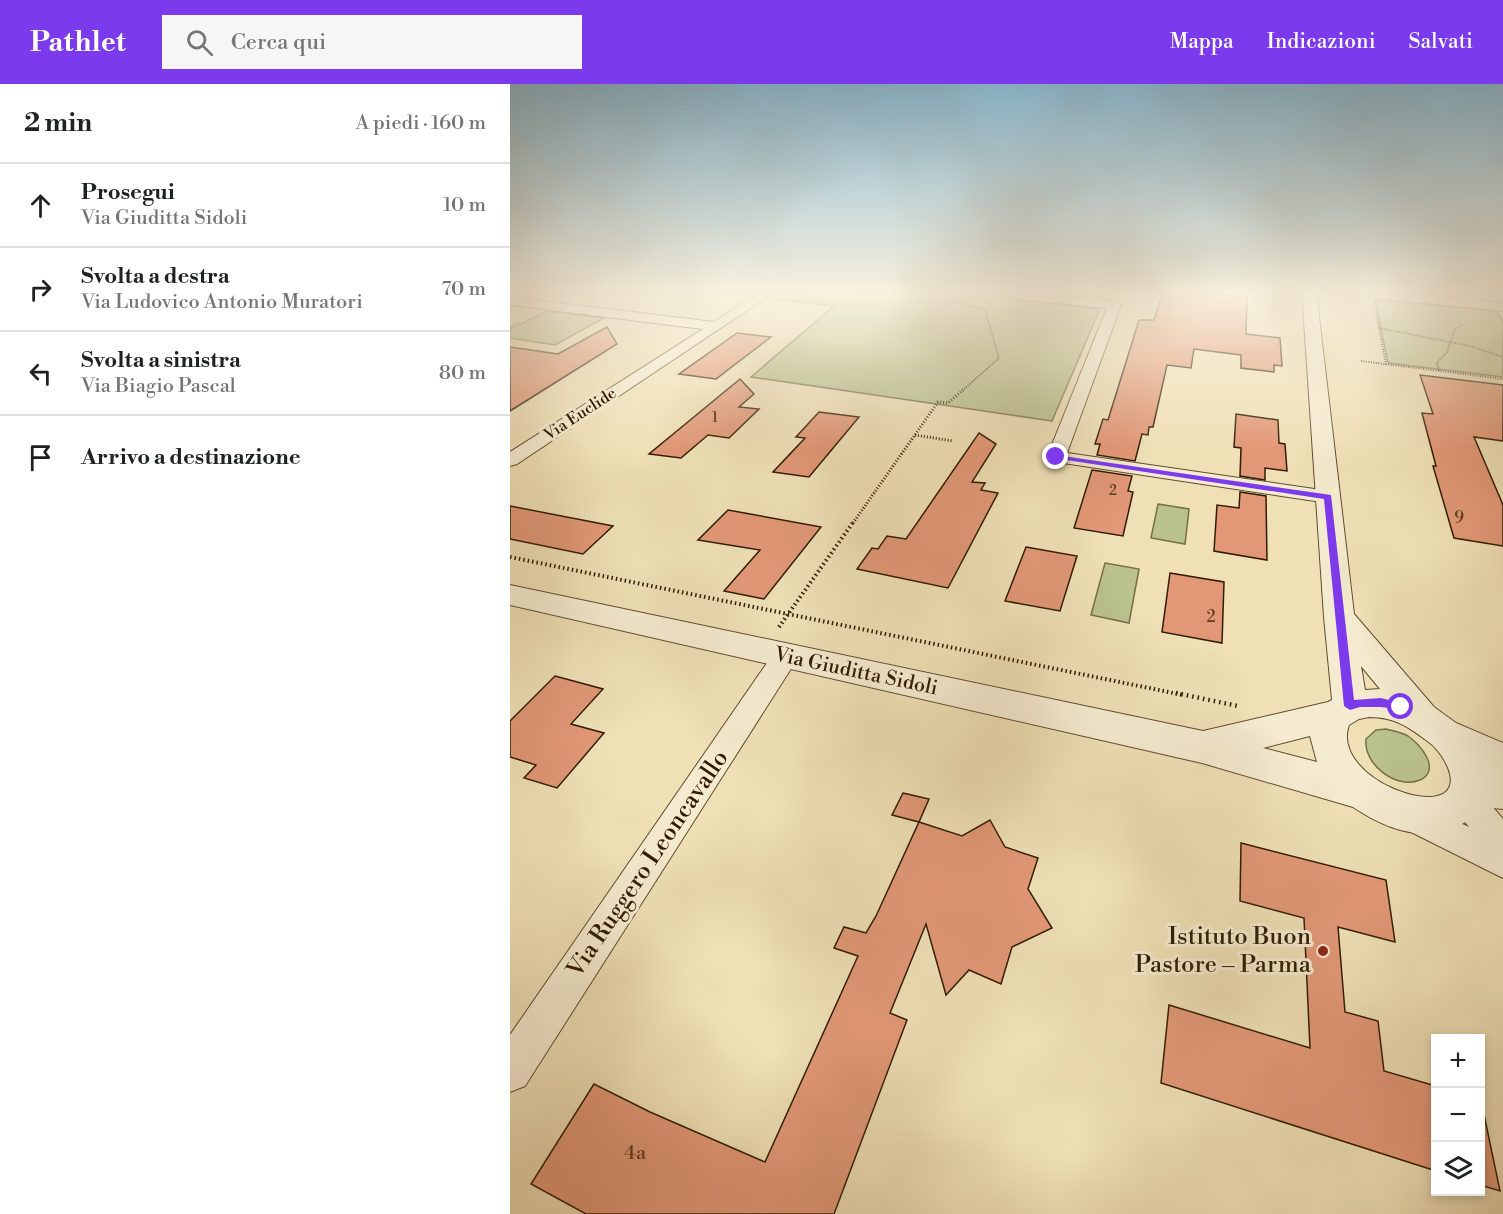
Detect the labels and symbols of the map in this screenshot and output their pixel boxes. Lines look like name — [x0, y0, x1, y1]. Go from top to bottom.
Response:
street label: Via Euclide — [539, 383, 620, 445]
house number: 1 — [712, 409, 718, 427]
route end — [1042, 443, 1068, 469]
house number: 2 — [1109, 482, 1117, 500]
house number: 9 — [1454, 508, 1464, 528]
house number: 2 — [1206, 607, 1216, 627]
street label: Via Giuditta Sidoli — [771, 642, 940, 702]
route start — [1387, 693, 1413, 719]
street label: Via Ruggero Leoncavallo — [560, 745, 735, 984]
place label: Istituto Buon Pastore – Parma — [1135, 922, 1312, 980]
marker: Istituto Buon Pastore – Parma — [1316, 944, 1330, 958]
house number: 4a — [624, 1141, 647, 1166]

